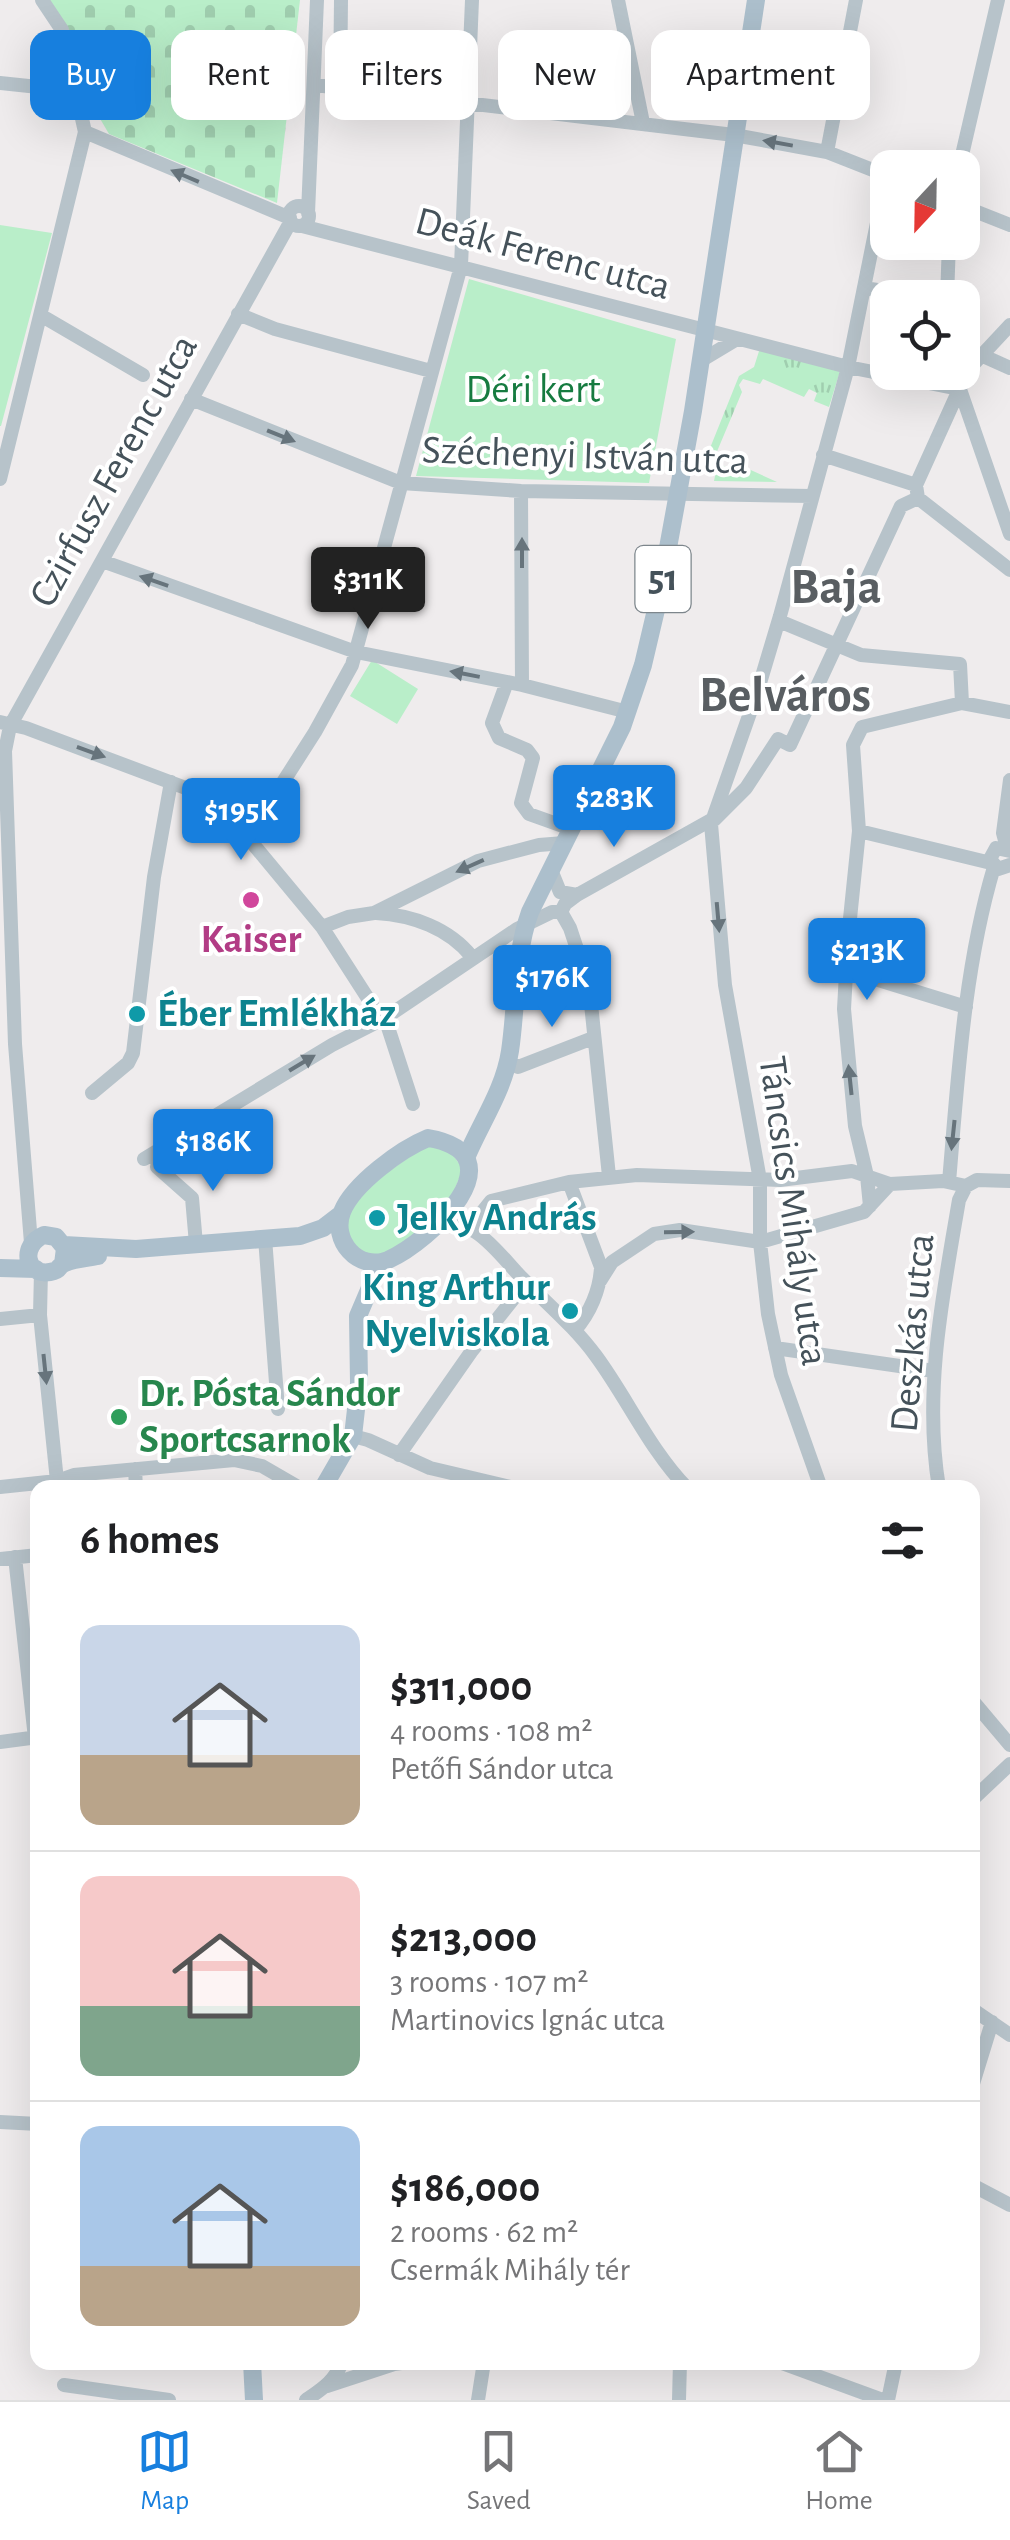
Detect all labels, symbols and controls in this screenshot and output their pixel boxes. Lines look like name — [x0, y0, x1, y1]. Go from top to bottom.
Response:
chip: Buy — [30, 30, 151, 120]
chip: Rent — [171, 30, 305, 120]
chip: Filters — [325, 30, 478, 120]
chip: New — [498, 30, 631, 120]
chip: Apartment — [651, 30, 870, 120]
one-way arrow — [762, 135, 793, 150]
north arrow — [870, 150, 980, 260]
map controls — [870, 150, 980, 390]
one-way arrow — [170, 168, 200, 184]
street label: Deák Ferenc utca — [411, 201, 675, 307]
button: locate — [870, 280, 980, 390]
street label: Czirfusz Ferenc utca — [23, 328, 205, 614]
park label: Déri kert — [465, 370, 601, 410]
one-way arrow — [267, 428, 297, 444]
street label: Széchenyi István utca — [421, 430, 749, 482]
one-way arrow — [514, 537, 530, 569]
road number: 51 — [636, 546, 690, 612]
pin: $311K — [298, 547, 438, 632]
text: $311K — [333, 563, 403, 595]
district label: Baja — [790, 563, 882, 613]
one-way arrow — [139, 573, 169, 588]
one-way arrow — [449, 665, 480, 681]
district label: Belváros — [699, 671, 871, 721]
one-way arrow — [76, 745, 106, 760]
pin: $283K — [544, 765, 684, 850]
pin: $195K — [171, 778, 311, 863]
text: $283K — [575, 781, 653, 813]
text: $195K — [204, 794, 278, 826]
one-way arrow — [455, 858, 485, 874]
marker: Kaiser — [240, 889, 262, 911]
one-way arrow — [711, 902, 727, 934]
pin: $213K — [797, 918, 937, 1003]
place label: Kaiser — [201, 920, 301, 960]
text: $213K — [830, 934, 904, 966]
pin: $176K — [482, 945, 622, 1030]
text: $176K — [515, 961, 589, 993]
place label: Éber Emlékház — [157, 990, 396, 1034]
marker: Éber Emlékház — [126, 1003, 148, 1025]
street label: Táncsics Mihály utca — [751, 1053, 835, 1369]
one-way arrow — [288, 1055, 316, 1072]
one-way arrow — [842, 1064, 858, 1096]
pin: $186K — [143, 1109, 283, 1194]
one-way arrow — [945, 1120, 961, 1152]
text: $186K — [175, 1125, 251, 1157]
place label: Jelky András — [397, 1198, 597, 1238]
marker: Jelky András — [366, 1207, 388, 1229]
one-way arrow — [663, 1224, 695, 1240]
street label: Deszkás utca — [884, 1232, 942, 1434]
place label: King Arthur Nyelviskola — [362, 1268, 550, 1354]
marker: King Arthur Nyelviskola — [559, 1300, 581, 1322]
one-way arrow — [37, 1353, 53, 1385]
place label: Dr. Pósta Sándor Sportcsarnok — [139, 1374, 400, 1460]
marker: Dr. Pósta Sándor Sportcsarnok — [108, 1406, 130, 1428]
icon: filters — [875, 1513, 930, 1568]
text: 6 homes — [80, 1519, 219, 1561]
icon: home — [160, 1665, 280, 1785]
text: $311,000 — [390, 1666, 533, 1708]
text: 4 rooms · 108 m² — [390, 1715, 593, 1747]
text: Petőfi Sándor utca — [390, 1753, 614, 1785]
icon: home — [160, 1916, 280, 2036]
text: $213,000 — [390, 1917, 537, 1959]
text: 3 rooms · 107 m² — [390, 1966, 589, 1998]
text: Martinovics Ignác utca — [390, 2004, 665, 2036]
icon: home — [160, 2166, 280, 2286]
text: $186,000 — [390, 2167, 540, 2209]
text: 2 rooms · 62 m² — [390, 2216, 578, 2248]
text: Csermák Mihály tér — [390, 2254, 630, 2286]
tab: Map — [137, 2424, 192, 2518]
tab: Saved — [467, 2424, 531, 2518]
tab: Home — [805, 2424, 873, 2518]

